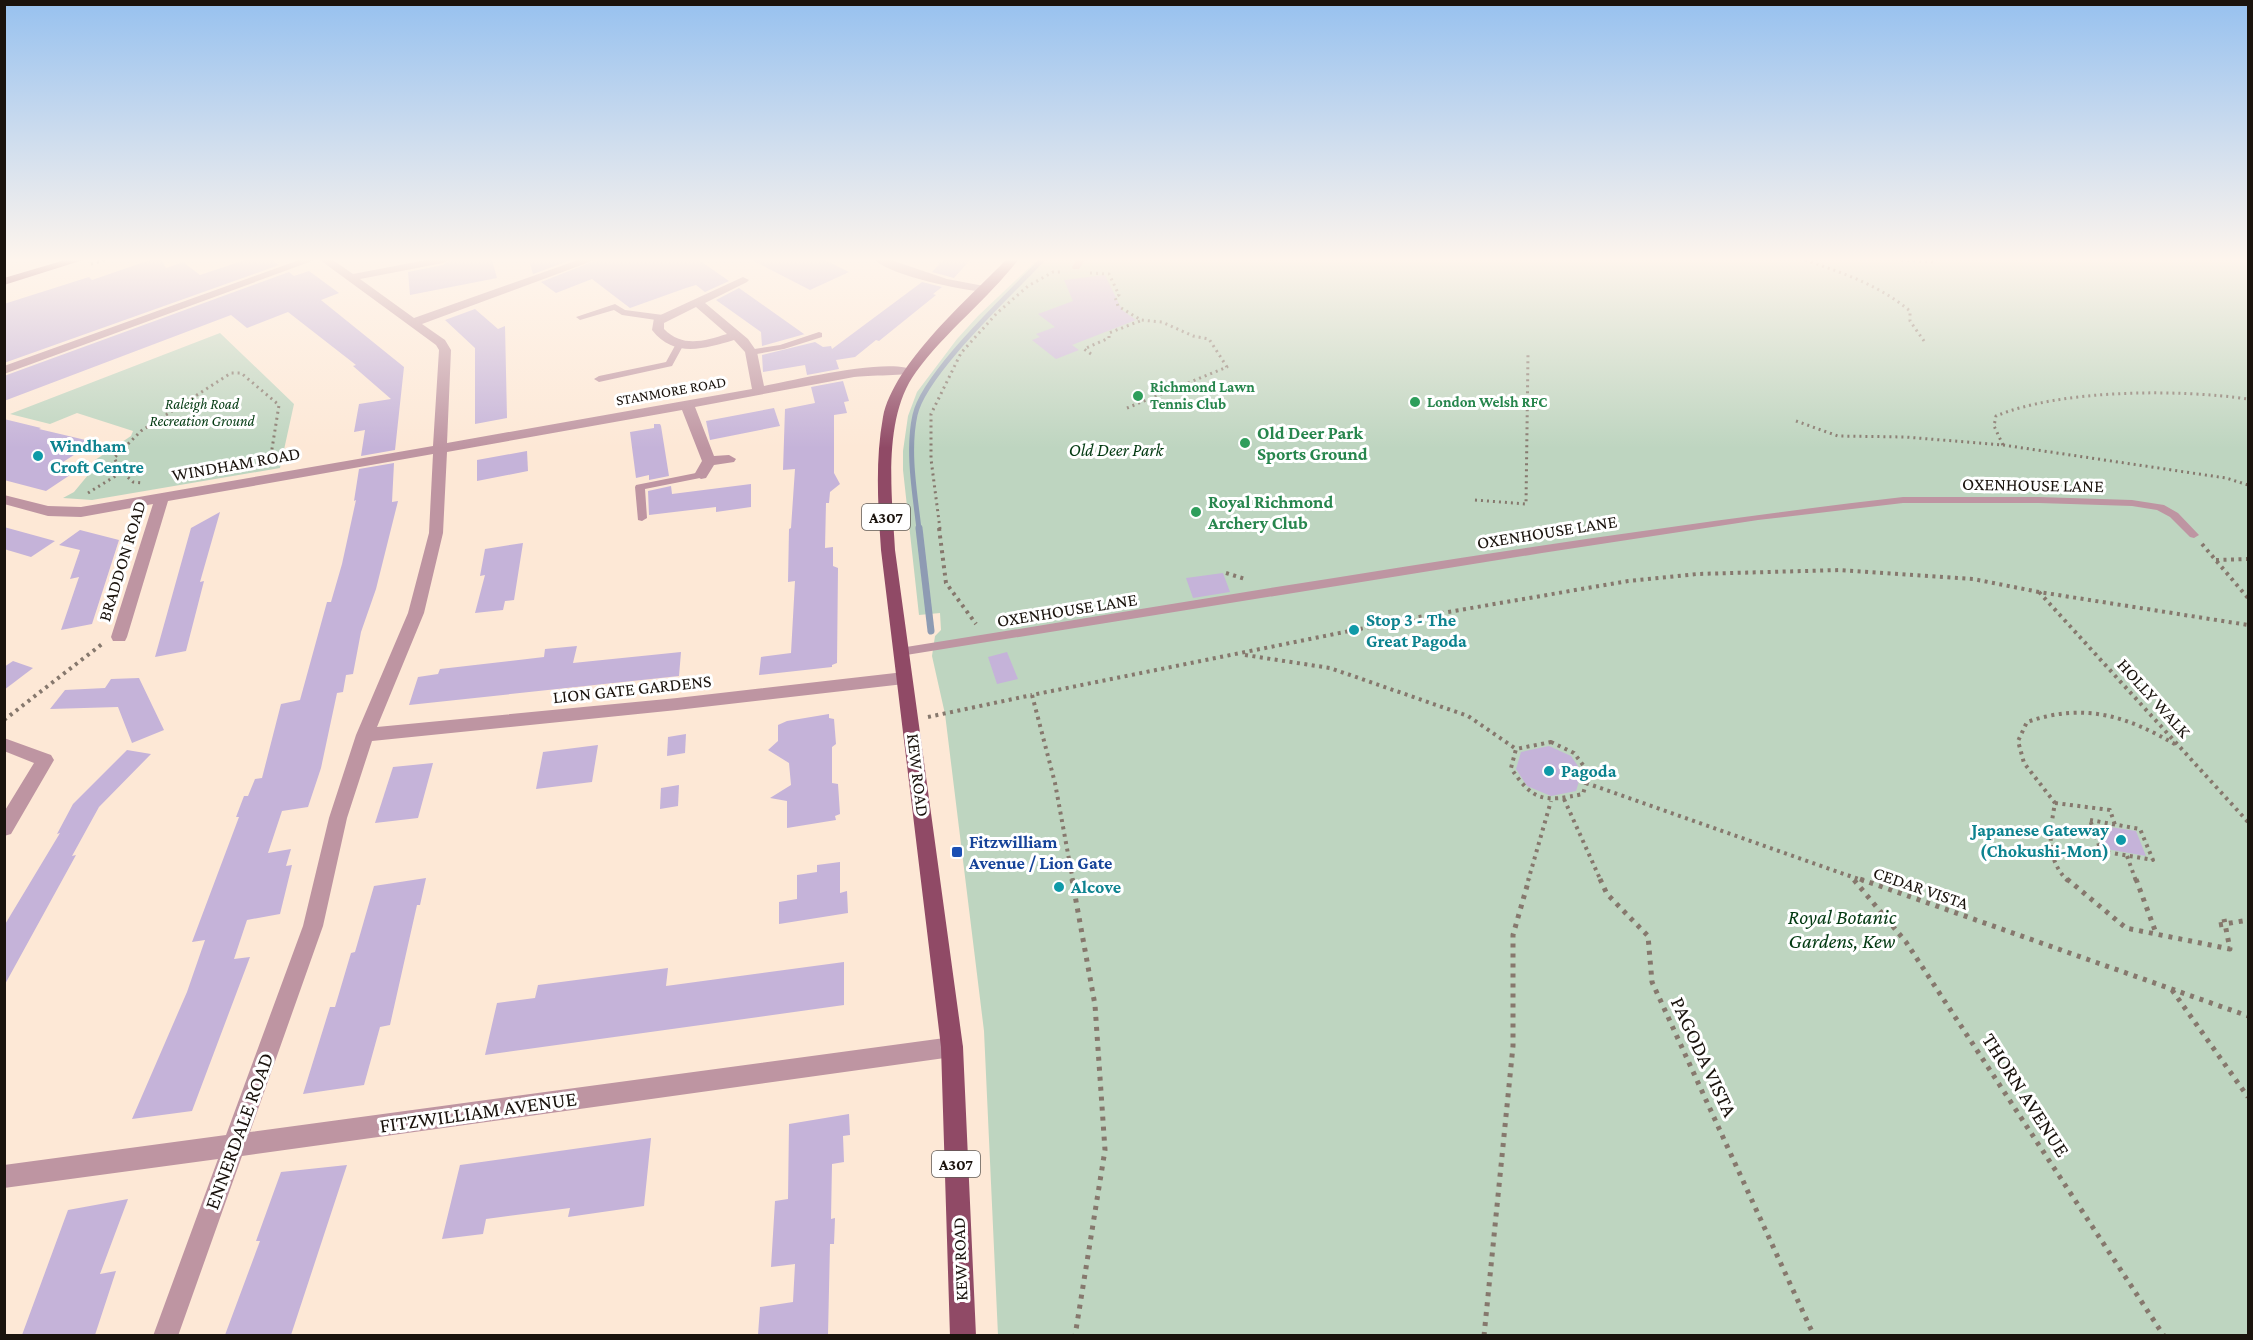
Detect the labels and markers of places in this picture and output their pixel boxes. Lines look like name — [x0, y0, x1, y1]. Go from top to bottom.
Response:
place label: Richmond Lawn Tennis Club — [1150, 379, 1255, 412]
marker: Richmond Lawn Tennis Club — [1131, 389, 1145, 403]
place label: London Welsh RFC — [1427, 394, 1547, 410]
marker: London Welsh RFC — [1408, 395, 1422, 409]
place label: Old Deer Park Sports Ground — [1257, 423, 1368, 464]
place label: Windham Croft Centre — [49, 436, 144, 477]
marker: Old Deer Park Sports Ground — [1238, 436, 1252, 450]
marker: Windham Croft Centre — [31, 449, 45, 463]
place label: Royal Richmond Archery Club — [1207, 492, 1333, 533]
marker: Royal Richmond Archery Club — [1189, 505, 1203, 519]
place label: Stop 3 - The Great Pagoda — [1366, 610, 1467, 651]
marker: Stop 3 - The Great Pagoda — [1347, 623, 1361, 637]
place label: Pagoda — [1561, 761, 1617, 781]
marker: Pagoda — [1542, 764, 1556, 778]
place label: Japanese Gateway (Chokushi-Mon) — [1969, 820, 2109, 862]
place label: Fitzwilliam Avenue / Lion Gate — [968, 832, 1112, 873]
marker: Japanese Gateway (Chokushi-Mon) — [2114, 833, 2128, 847]
marker: Fitzwilliam Avenue / Lion Gate — [950, 845, 964, 859]
place label: Alcove — [1070, 877, 1121, 897]
marker: Alcove — [1052, 880, 1066, 894]

